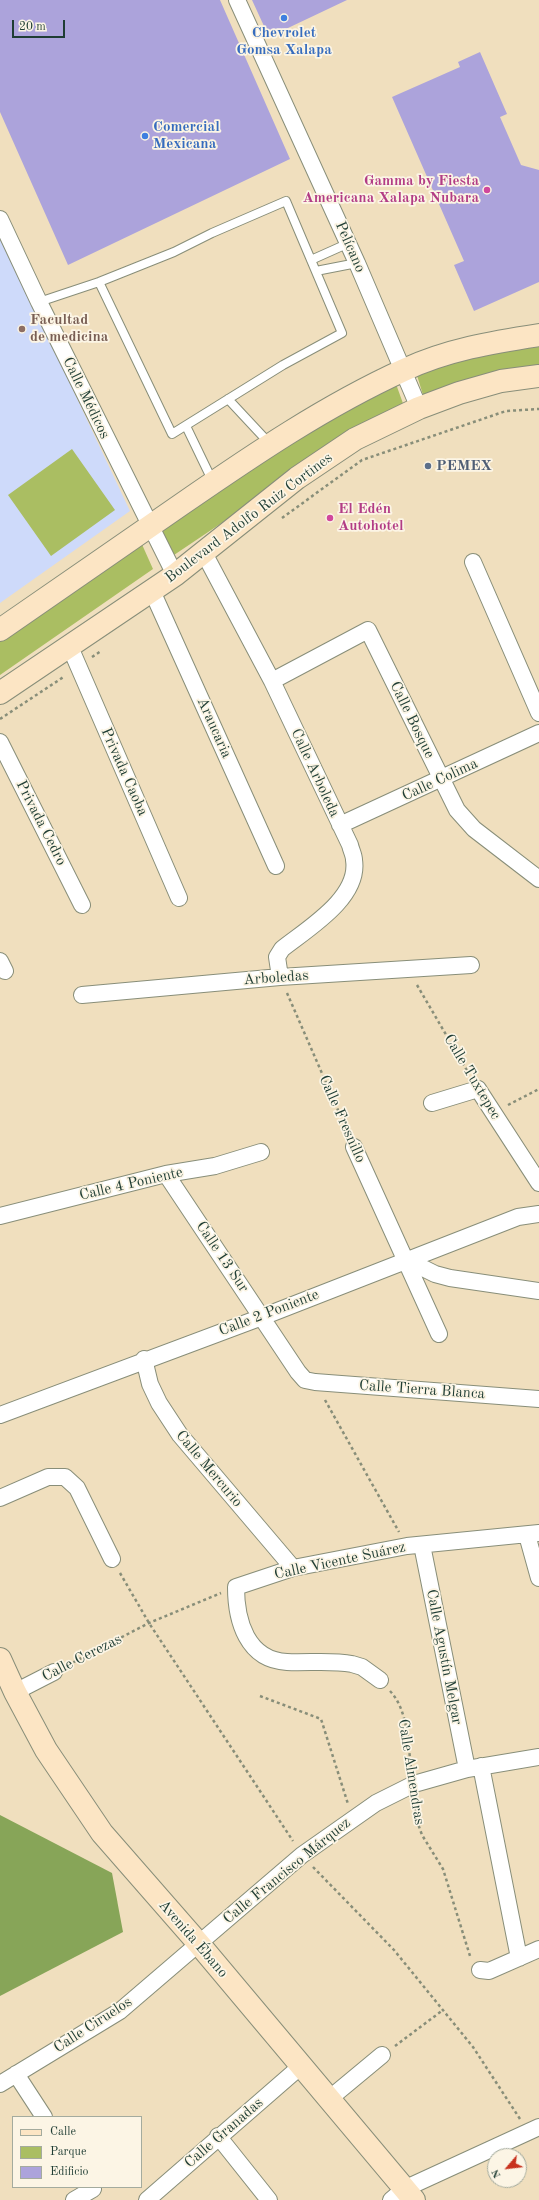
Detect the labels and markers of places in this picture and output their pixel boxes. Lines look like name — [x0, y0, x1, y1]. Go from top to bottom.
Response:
marker: Chevrolet Gomsa Xalapa — [279, 13, 289, 23]
place label: Chevrolet Gomsa Xalapa — [236, 24, 332, 59]
place label: Comercial Mexicana — [153, 118, 220, 153]
marker: Comercial Mexicana — [140, 131, 150, 141]
place label: Gamma by Fiesta Americana Xalapa Nubara — [302, 172, 479, 207]
marker: Gamma by Fiesta Americana Xalapa Nubara — [482, 185, 492, 195]
place label: Facultad de medicina — [30, 311, 108, 346]
marker: Facultad de medicina — [17, 324, 27, 334]
place label: PEMEX — [436, 457, 492, 475]
marker: PEMEX — [423, 461, 433, 471]
place label: El Edén Autohotel — [338, 500, 404, 535]
marker: El Edén Autohotel — [325, 513, 335, 523]

